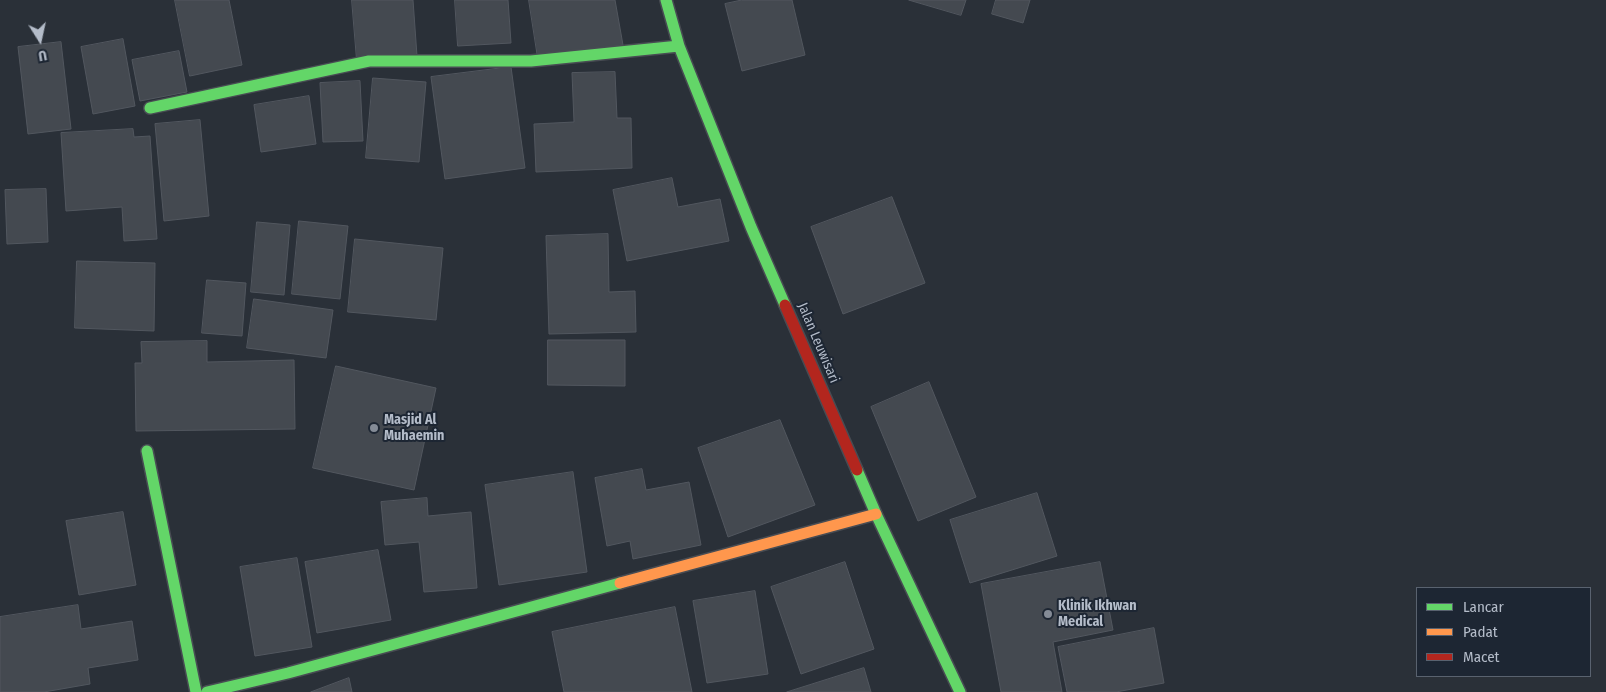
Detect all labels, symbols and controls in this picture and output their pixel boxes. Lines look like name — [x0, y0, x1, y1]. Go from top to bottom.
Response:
north arrow — [15, 15, 65, 65]
text: U — [37, 46, 48, 64]
street label: Jalan Leuwisari — [794, 300, 842, 386]
place label: Masjid Al Muhaemin — [384, 412, 444, 444]
marker: Masjid Al Muhaemin — [368, 422, 380, 434]
legend — [1416, 587, 1591, 677]
place label: Klinik Ikhwan Medical — [1058, 598, 1136, 630]
text: Lancar — [1463, 598, 1504, 616]
marker: Klinik Ikhwan Medical — [1042, 608, 1054, 620]
text: Padat — [1463, 623, 1498, 641]
text: Macet — [1463, 648, 1499, 666]

